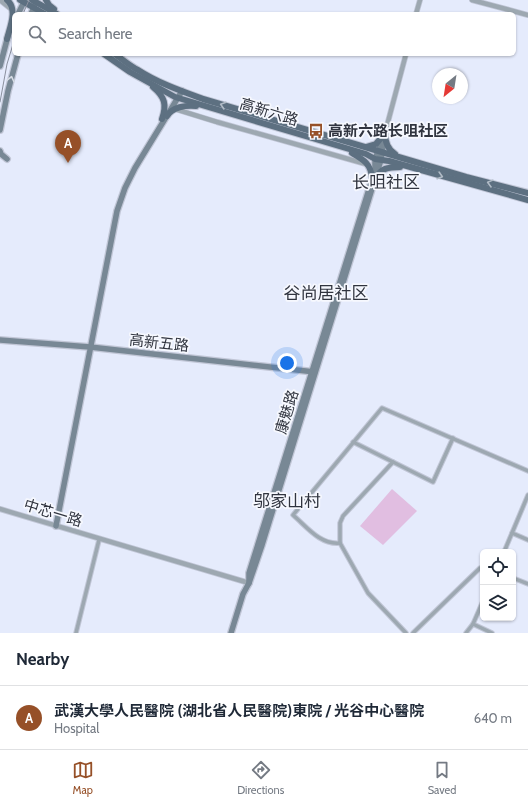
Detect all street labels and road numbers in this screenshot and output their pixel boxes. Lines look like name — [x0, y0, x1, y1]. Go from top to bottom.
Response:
street label: 高新六路 — [238, 95, 300, 129]
street label: 高新五路 — [128, 331, 190, 355]
street label: 康魅路 — [272, 388, 302, 436]
street label: 中芯一路 — [22, 496, 84, 530]

